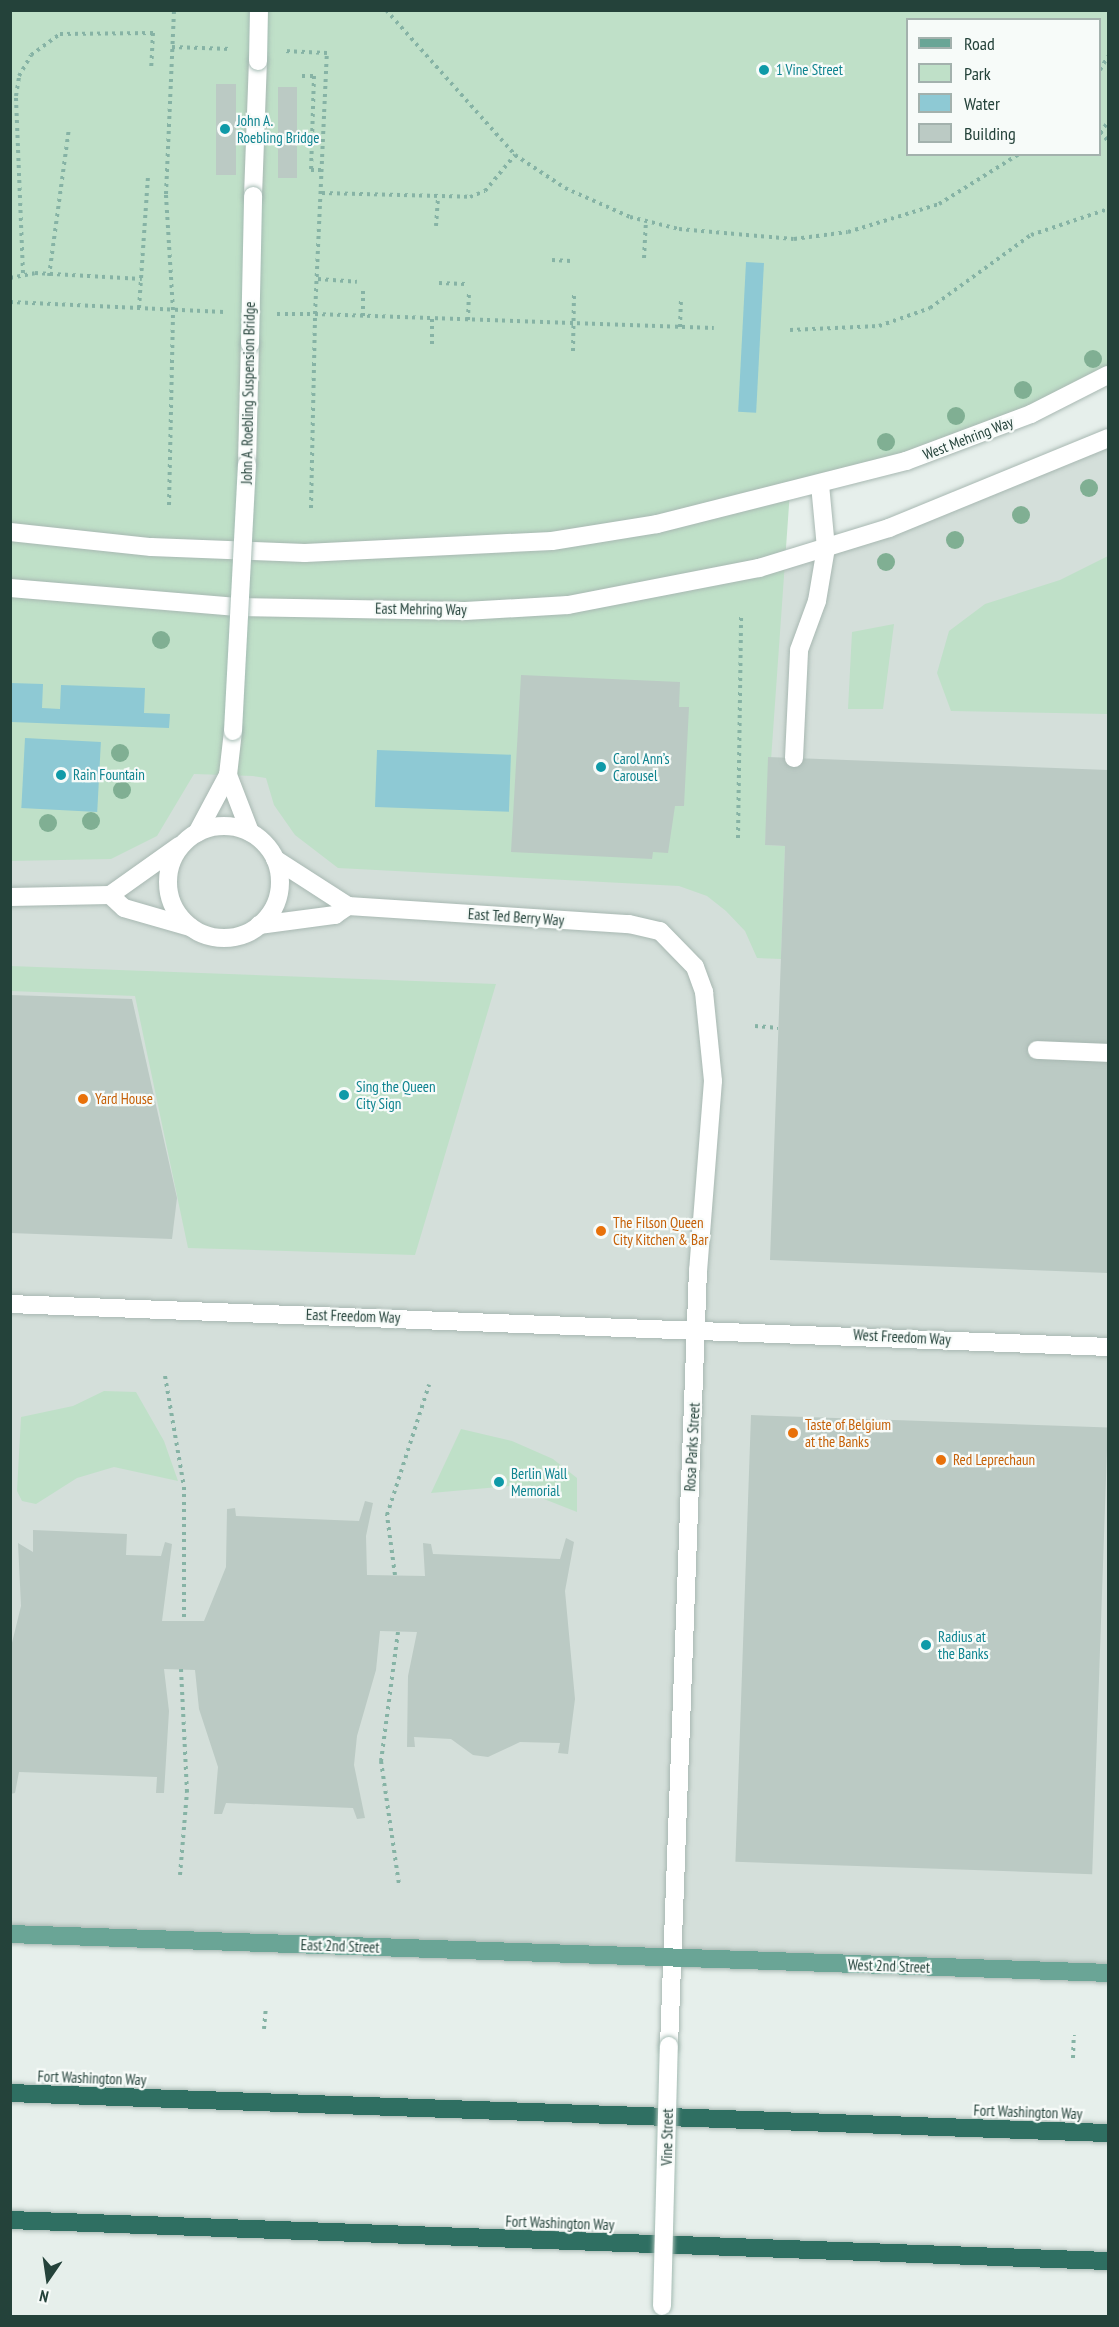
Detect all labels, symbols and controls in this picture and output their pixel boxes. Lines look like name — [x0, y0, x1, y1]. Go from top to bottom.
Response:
legend — [906, 18, 1101, 156]
text: Road — [964, 32, 995, 55]
place label: 1 Vine Street — [776, 61, 843, 79]
text: Park — [964, 62, 991, 85]
marker: 1 Vine Street — [757, 63, 771, 77]
text: Water — [964, 92, 1000, 115]
place label: John A. Roebling Bridge — [237, 111, 319, 146]
marker: John A. Roebling Bridge — [218, 122, 232, 136]
text: Building — [964, 122, 1016, 145]
street label: John A. Roebling Suspension Bridge — [237, 301, 259, 485]
street label: West Mehring Way — [920, 413, 1016, 463]
street label: East Mehring Way — [375, 599, 467, 619]
place label: Carol Ann’s Carousel — [613, 749, 670, 784]
marker: Carol Ann’s Carousel — [594, 760, 608, 774]
place label: Rain Fountain — [73, 766, 145, 784]
marker: Rain Fountain — [54, 768, 68, 782]
street label: East Ted Berry Way — [467, 905, 565, 929]
place label: Sing the Queen City Sign — [356, 1077, 436, 1112]
marker: Sing the Queen City Sign — [337, 1088, 351, 1102]
place label: Yard House — [95, 1090, 153, 1108]
marker: Yard House — [76, 1092, 90, 1106]
place label: The Filson Queen City Kitchen & Bar — [613, 1213, 709, 1248]
marker: The Filson Queen City Kitchen & Bar — [594, 1224, 608, 1238]
street label: East Freedom Way — [305, 1305, 401, 1327]
street label: West Freedom Way — [853, 1325, 951, 1349]
street label: Rosa Parks Street — [681, 1402, 703, 1492]
place label: Taste of Belgium at the Banks — [805, 1415, 891, 1450]
marker: Taste of Belgium at the Banks — [786, 1426, 800, 1440]
place label: Red Leprechaun — [953, 1451, 1035, 1469]
marker: Red Leprechaun — [934, 1453, 948, 1467]
place label: Berlin Wall Memorial — [511, 1464, 567, 1499]
marker: Berlin Wall Memorial — [492, 1475, 506, 1489]
place label: Radius at the Banks — [938, 1627, 989, 1662]
marker: Radius at the Banks — [919, 1638, 933, 1652]
street label: East 2nd Street — [300, 1936, 380, 1956]
street label: West 2nd Street — [848, 1956, 930, 1976]
street label: Fort Washington Way — [37, 2067, 147, 2089]
street label: Fort Washington Way — [973, 2101, 1083, 2123]
street label: Vine Street — [658, 2108, 676, 2166]
street label: Fort Washington Way — [505, 2212, 615, 2234]
north arrow — [18, 2249, 78, 2309]
text: N — [37, 2286, 50, 2307]

